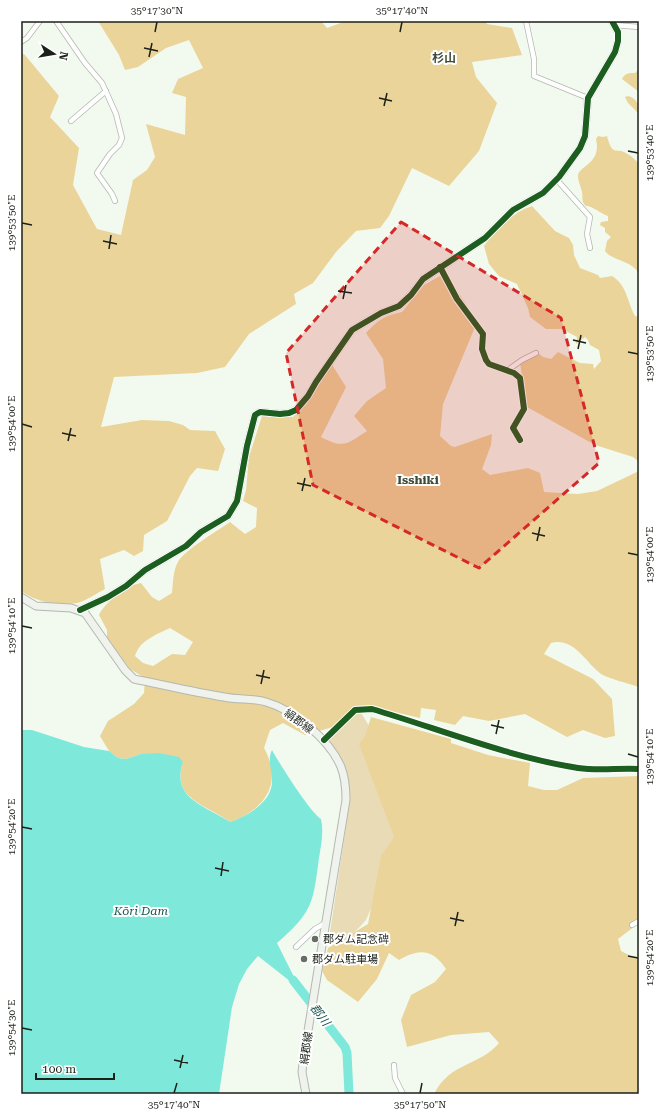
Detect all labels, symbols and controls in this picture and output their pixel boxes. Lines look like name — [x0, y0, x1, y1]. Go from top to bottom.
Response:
text: 35°17'30"N — [131, 5, 183, 16]
text: 35°17'40"N — [376, 5, 428, 16]
north arrow — [34, 34, 74, 74]
text: N — [56, 50, 71, 62]
district label: 杉山 — [432, 51, 456, 65]
text: 139°53'40"E — [644, 125, 655, 181]
text: 139°53'50"E — [6, 195, 17, 251]
text: 139°53'50"E — [644, 326, 655, 382]
text: 139°54'00"E — [6, 396, 17, 452]
district label: Isshiki — [397, 473, 439, 487]
text: 139°54'00"E — [644, 527, 655, 583]
text: 139°54'10"E — [6, 598, 17, 654]
street label: 絹郡線 — [282, 706, 316, 736]
text: 139°54'10"E — [644, 729, 655, 785]
text: 139°54'20"E — [6, 799, 17, 855]
water label: Kōri Dam — [113, 904, 169, 918]
text: 139°54'20"E — [644, 930, 655, 986]
place label: 郡ダム記念碑 — [323, 933, 389, 946]
marker: 郡ダム記念碑 — [310, 934, 320, 944]
place label: 郡ダム駐車場 — [312, 953, 378, 966]
marker: 郡ダム駐車場 — [299, 954, 309, 964]
text: 139°54'30"E — [6, 1000, 17, 1056]
water label: 郡川 — [307, 1001, 334, 1030]
street label: 絹郡線 — [298, 1031, 315, 1065]
scale bar — [36, 1055, 114, 1081]
text: 100 m — [42, 1062, 76, 1076]
text: 35°17'40"N — [148, 1099, 200, 1110]
text: 35°17'50"N — [394, 1099, 446, 1110]

